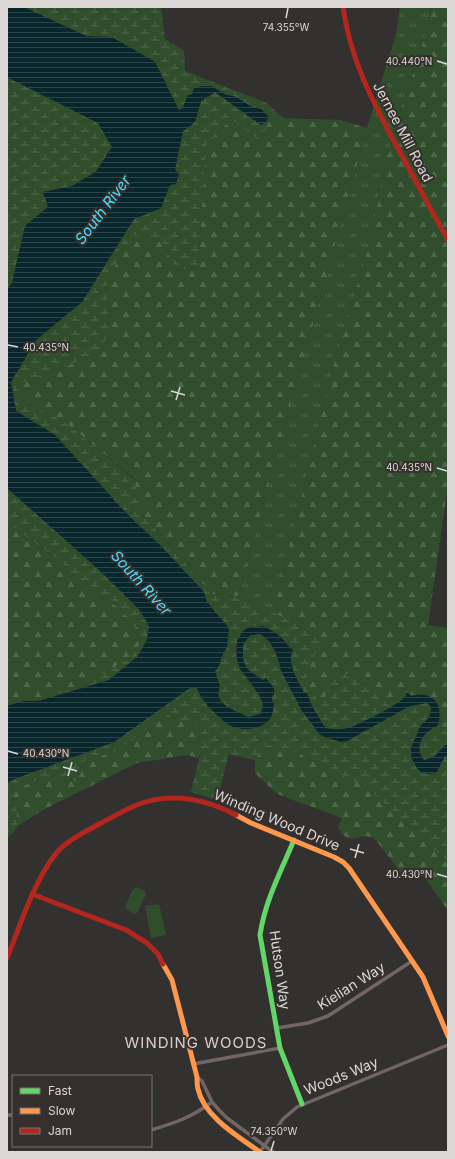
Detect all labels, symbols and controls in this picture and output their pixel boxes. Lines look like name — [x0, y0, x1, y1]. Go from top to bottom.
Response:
text: 74.355°W — [263, 21, 309, 33]
text: 40.440°N — [386, 55, 432, 67]
street label: Jernee Mill Road — [370, 79, 437, 185]
water label: South River — [71, 171, 135, 248]
text: 40.435°N — [23, 341, 69, 353]
text: 40.435°N — [386, 461, 432, 473]
water label: South River — [107, 546, 176, 619]
text: 40.430°N — [23, 747, 69, 759]
street label: Winding Wood Drive — [212, 785, 343, 854]
text: 40.430°N — [386, 868, 432, 880]
street label: Hutson Way — [267, 929, 294, 1011]
street label: Kielian Way — [314, 958, 388, 1013]
district label: WINDING WOODS — [125, 1033, 267, 1052]
street label: Woods Way — [301, 1053, 380, 1098]
legend — [12, 1075, 152, 1147]
text: Fast — [48, 1083, 72, 1098]
text: Slow — [48, 1103, 76, 1118]
text: Jam — [48, 1123, 72, 1138]
text: 74.350°W — [251, 1125, 298, 1137]

